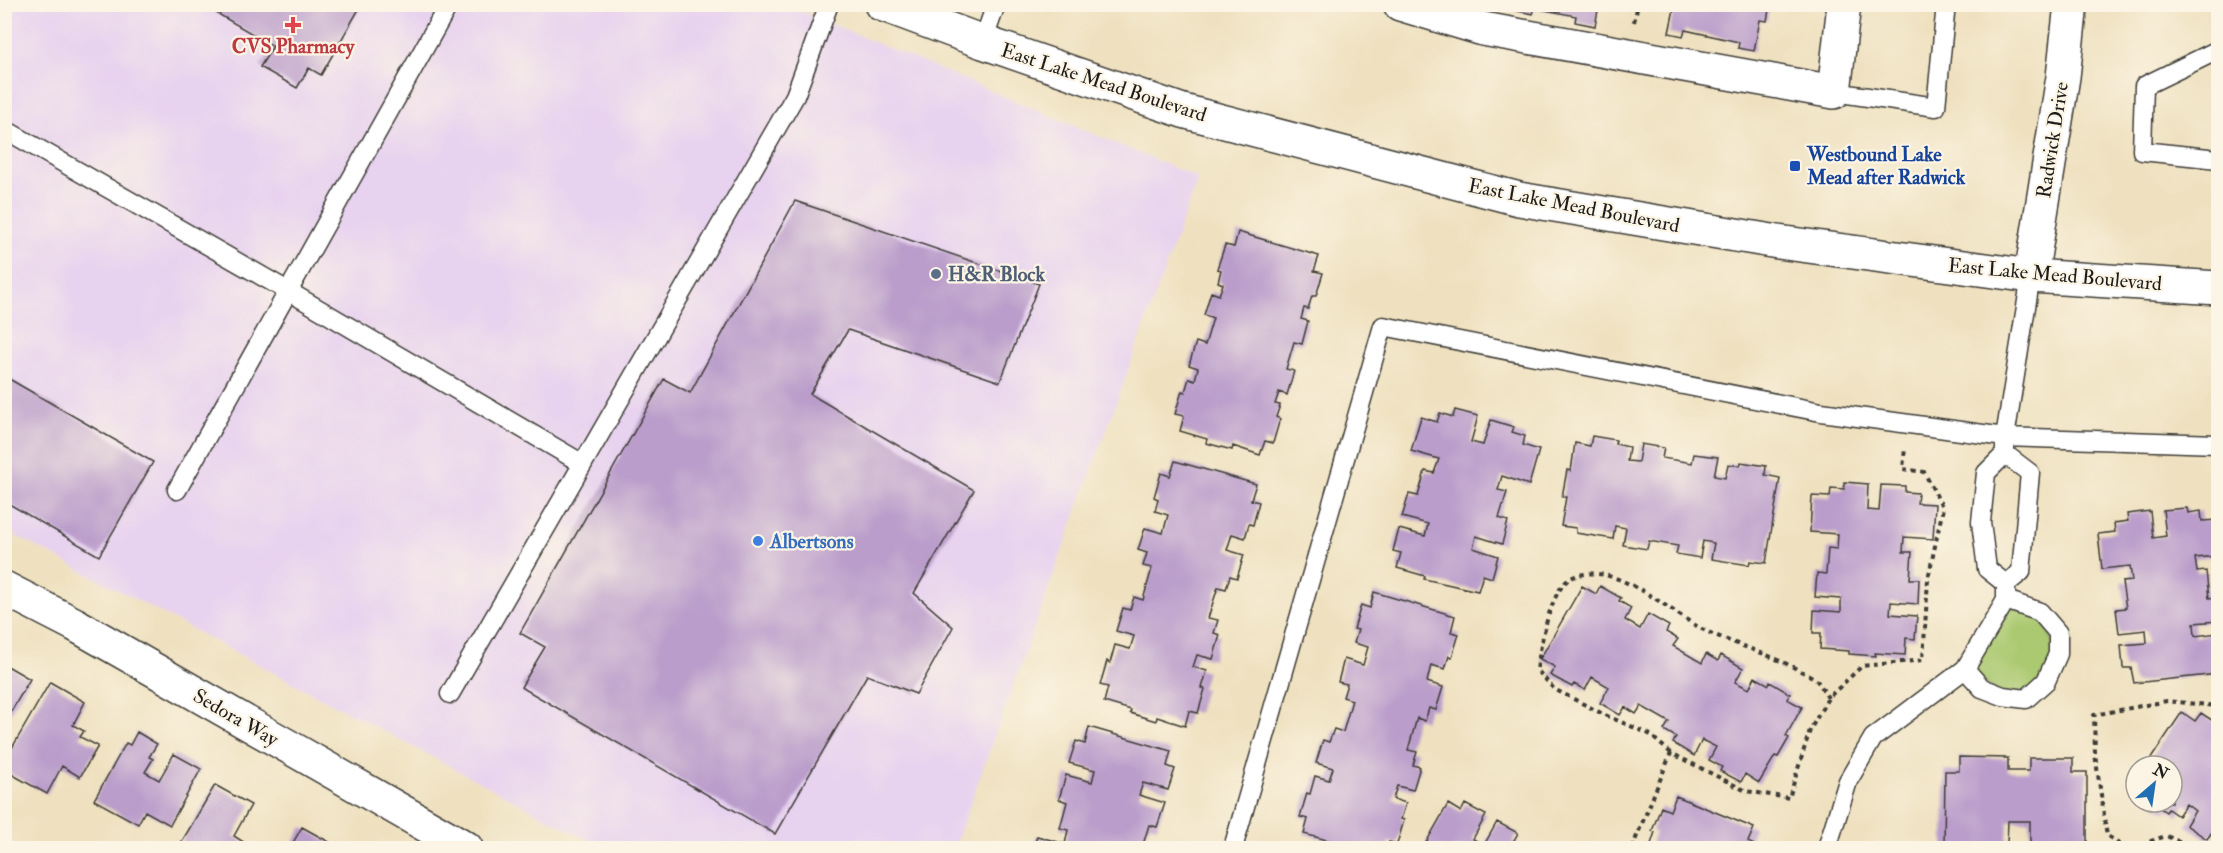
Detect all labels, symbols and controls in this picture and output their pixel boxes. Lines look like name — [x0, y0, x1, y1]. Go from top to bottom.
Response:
marker: CVS Pharmacy — [286, 18, 300, 32]
place label: CVS Pharmacy — [232, 34, 355, 60]
street label: East Lake Mead Boulevard — [998, 37, 1210, 128]
street label: Radwick Drive — [2031, 80, 2074, 200]
place label: Westbound Lake Mead after Radwick — [1806, 142, 1966, 190]
marker: Westbound Lake Mead after Radwick — [1788, 159, 1802, 173]
street label: East Lake Mead Boulevard — [1466, 173, 1682, 238]
street label: East Lake Mead Boulevard — [1947, 253, 2163, 296]
place label: H&R Block — [948, 262, 1045, 287]
marker: H&R Block — [929, 267, 943, 281]
place label: Albertsons — [769, 529, 854, 554]
marker: Albertsons — [751, 534, 765, 548]
street label: Sedora Way — [189, 683, 284, 752]
north arrow — [2124, 754, 2184, 814]
text: N — [2149, 759, 2172, 784]

